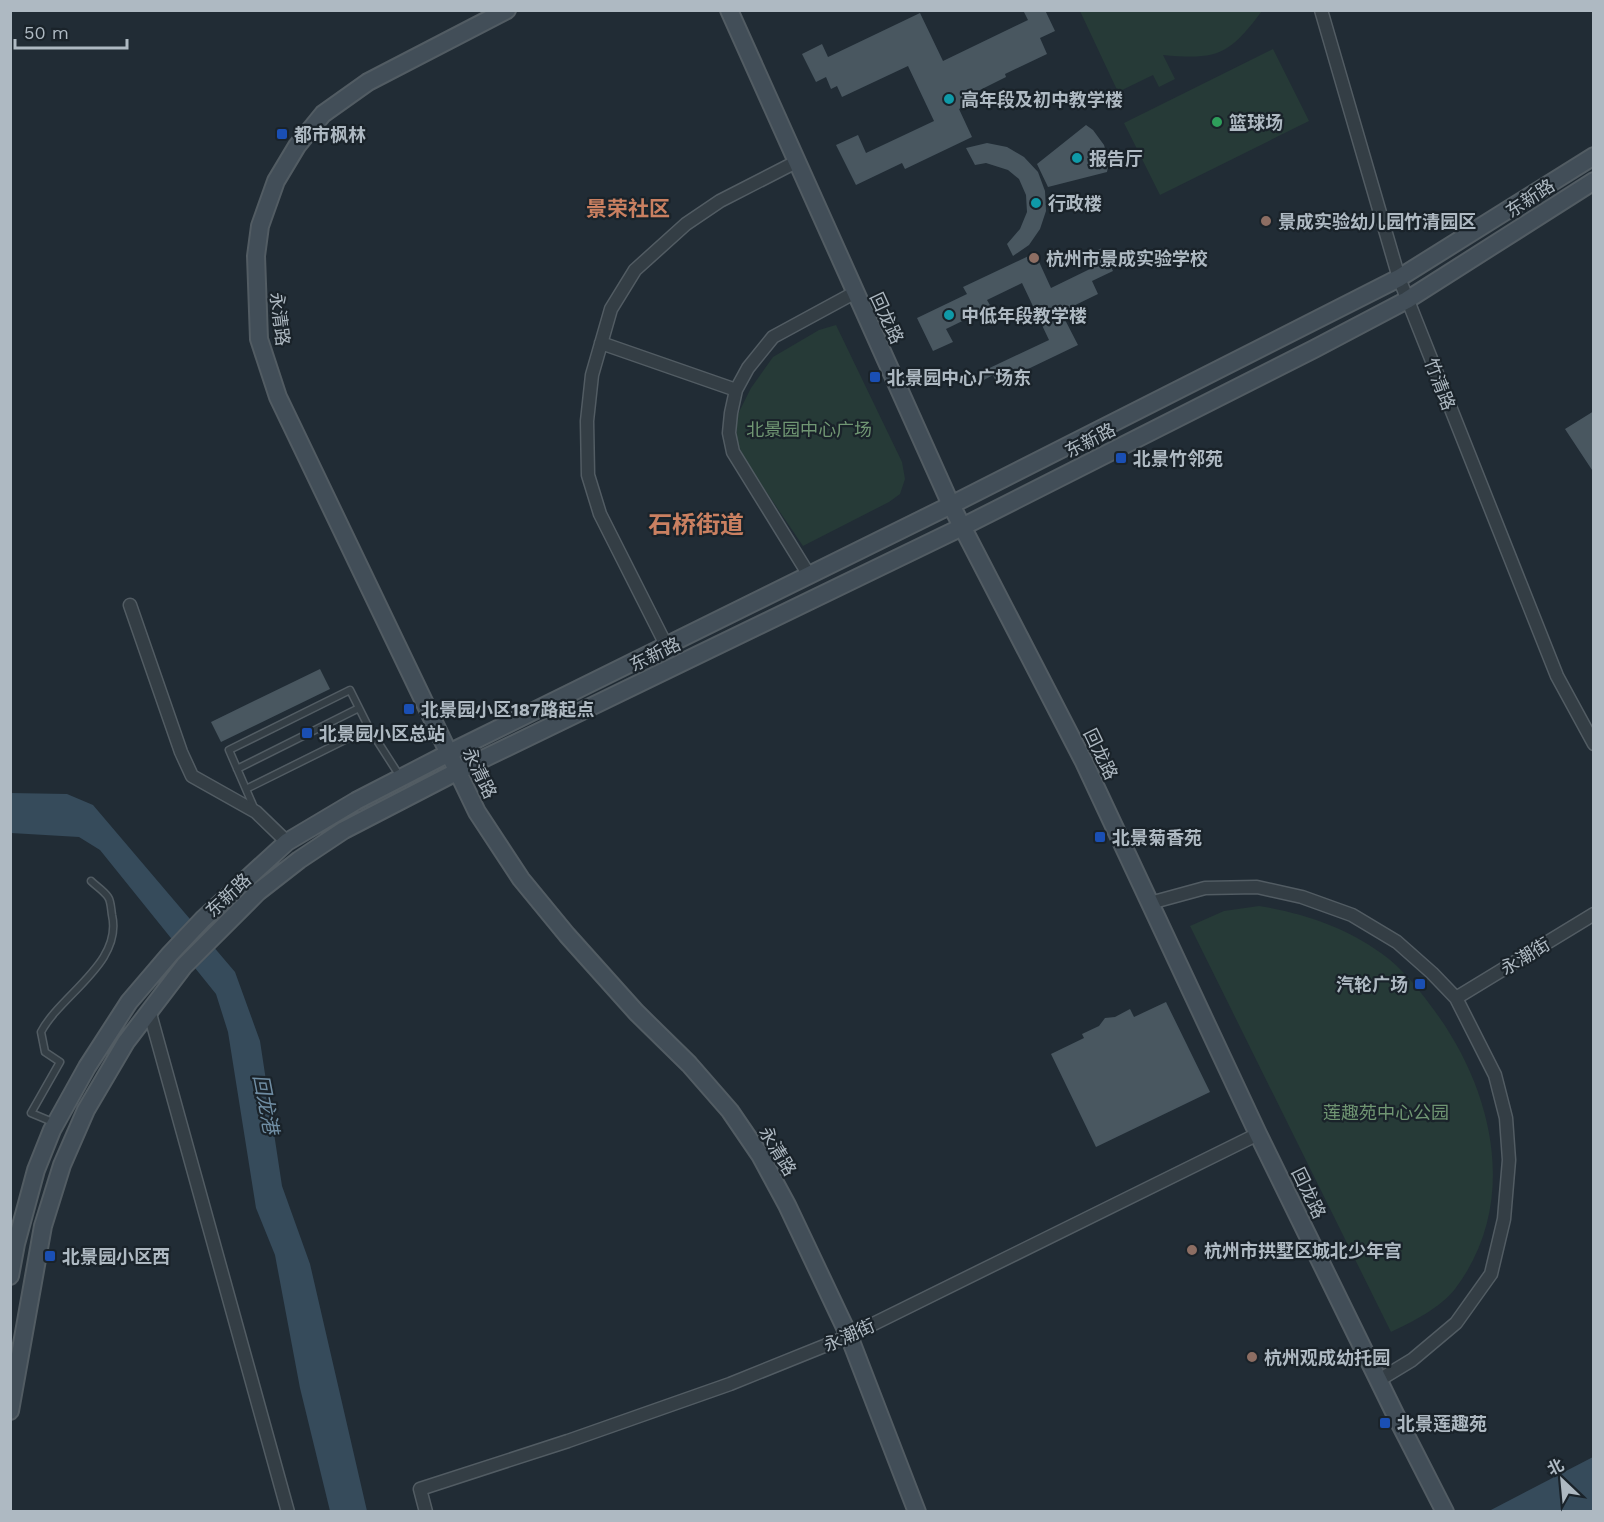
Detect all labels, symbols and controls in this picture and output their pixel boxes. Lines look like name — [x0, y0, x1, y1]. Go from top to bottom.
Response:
scale bar — [15, 12, 128, 50]
text: 50 m — [24, 22, 69, 43]
place label: 高年段及初中教学楼 — [961, 89, 1123, 110]
marker: 高年段及初中教学楼 — [942, 92, 956, 106]
place label: 篮球场 — [1229, 112, 1283, 133]
marker: 篮球场 — [1210, 115, 1224, 129]
place label: 都市枫林 — [294, 124, 366, 145]
marker: 都市枫林 — [275, 127, 289, 141]
place label: 报告厅 — [1089, 148, 1143, 169]
marker: 报告厅 — [1070, 151, 1084, 165]
street label: 东新路 — [1502, 174, 1558, 222]
place label: 行政楼 — [1048, 193, 1102, 214]
district label: 景荣社区 — [586, 196, 670, 221]
marker: 行政楼 — [1029, 196, 1043, 210]
place label: 景成实验幼儿园竹清园区 — [1278, 211, 1476, 232]
marker: 景成实验幼儿园竹清园区 — [1259, 214, 1273, 228]
place label: 杭州市景成实验学校 — [1046, 248, 1208, 269]
marker: 杭州市景成实验学校 — [1027, 251, 1041, 265]
street label: 回龙路 — [866, 289, 908, 347]
street label: 永清路 — [266, 291, 294, 347]
place label: 中低年段教学楼 — [961, 305, 1087, 326]
marker: 中低年段教学楼 — [942, 308, 956, 322]
street label: 竹清路 — [1421, 355, 1459, 413]
place label: 北景园中心广场东 — [887, 367, 1031, 388]
marker: 北景园中心广场东 — [868, 370, 882, 384]
street label: 东新路 — [1061, 418, 1119, 462]
park label: 北景园中心广场 — [746, 419, 872, 440]
place label: 北景竹邻苑 — [1133, 448, 1223, 469]
marker: 北景竹邻苑 — [1114, 451, 1128, 465]
district label: 石桥街道 — [648, 511, 744, 539]
street label: 东新路 — [626, 633, 684, 675]
place label: 北景园小区187路起点 — [421, 699, 594, 720]
marker: 北景园小区187路起点 — [402, 702, 416, 716]
place label: 北景园小区总站 — [319, 723, 445, 744]
street label: 回龙路 — [1080, 725, 1122, 783]
marker: 北景园小区总站 — [300, 726, 314, 740]
street label: 永清路 — [459, 744, 501, 802]
place label: 北景菊香苑 — [1112, 827, 1202, 848]
marker: 北景菊香苑 — [1093, 830, 1107, 844]
street label: 东新路 — [201, 869, 255, 921]
street label: 永潮街 — [1496, 933, 1554, 979]
place label: 汽轮广场 — [1336, 974, 1408, 995]
marker: 汽轮广场 — [1413, 977, 1427, 991]
water label: 回龙港 — [248, 1072, 284, 1139]
park label: 莲趣苑中心公园 — [1323, 1102, 1449, 1123]
street label: 永清路 — [755, 1122, 801, 1180]
street label: 回龙路 — [1288, 1164, 1330, 1222]
place label: 杭州市拱墅区城北少年宫 — [1204, 1240, 1402, 1261]
marker: 杭州市拱墅区城北少年宫 — [1185, 1243, 1199, 1257]
place label: 北景园小区西 — [62, 1246, 170, 1267]
marker: 北景园小区西 — [43, 1249, 57, 1263]
street label: 永潮街 — [820, 1314, 878, 1356]
place label: 杭州观成幼托园 — [1264, 1347, 1390, 1368]
marker: 杭州观成幼托园 — [1245, 1350, 1259, 1364]
place label: 北景莲趣苑 — [1397, 1413, 1487, 1434]
marker: 北景莲趣苑 — [1378, 1416, 1392, 1430]
north arrow — [1532, 1450, 1592, 1510]
text: 北 — [1544, 1455, 1567, 1479]

